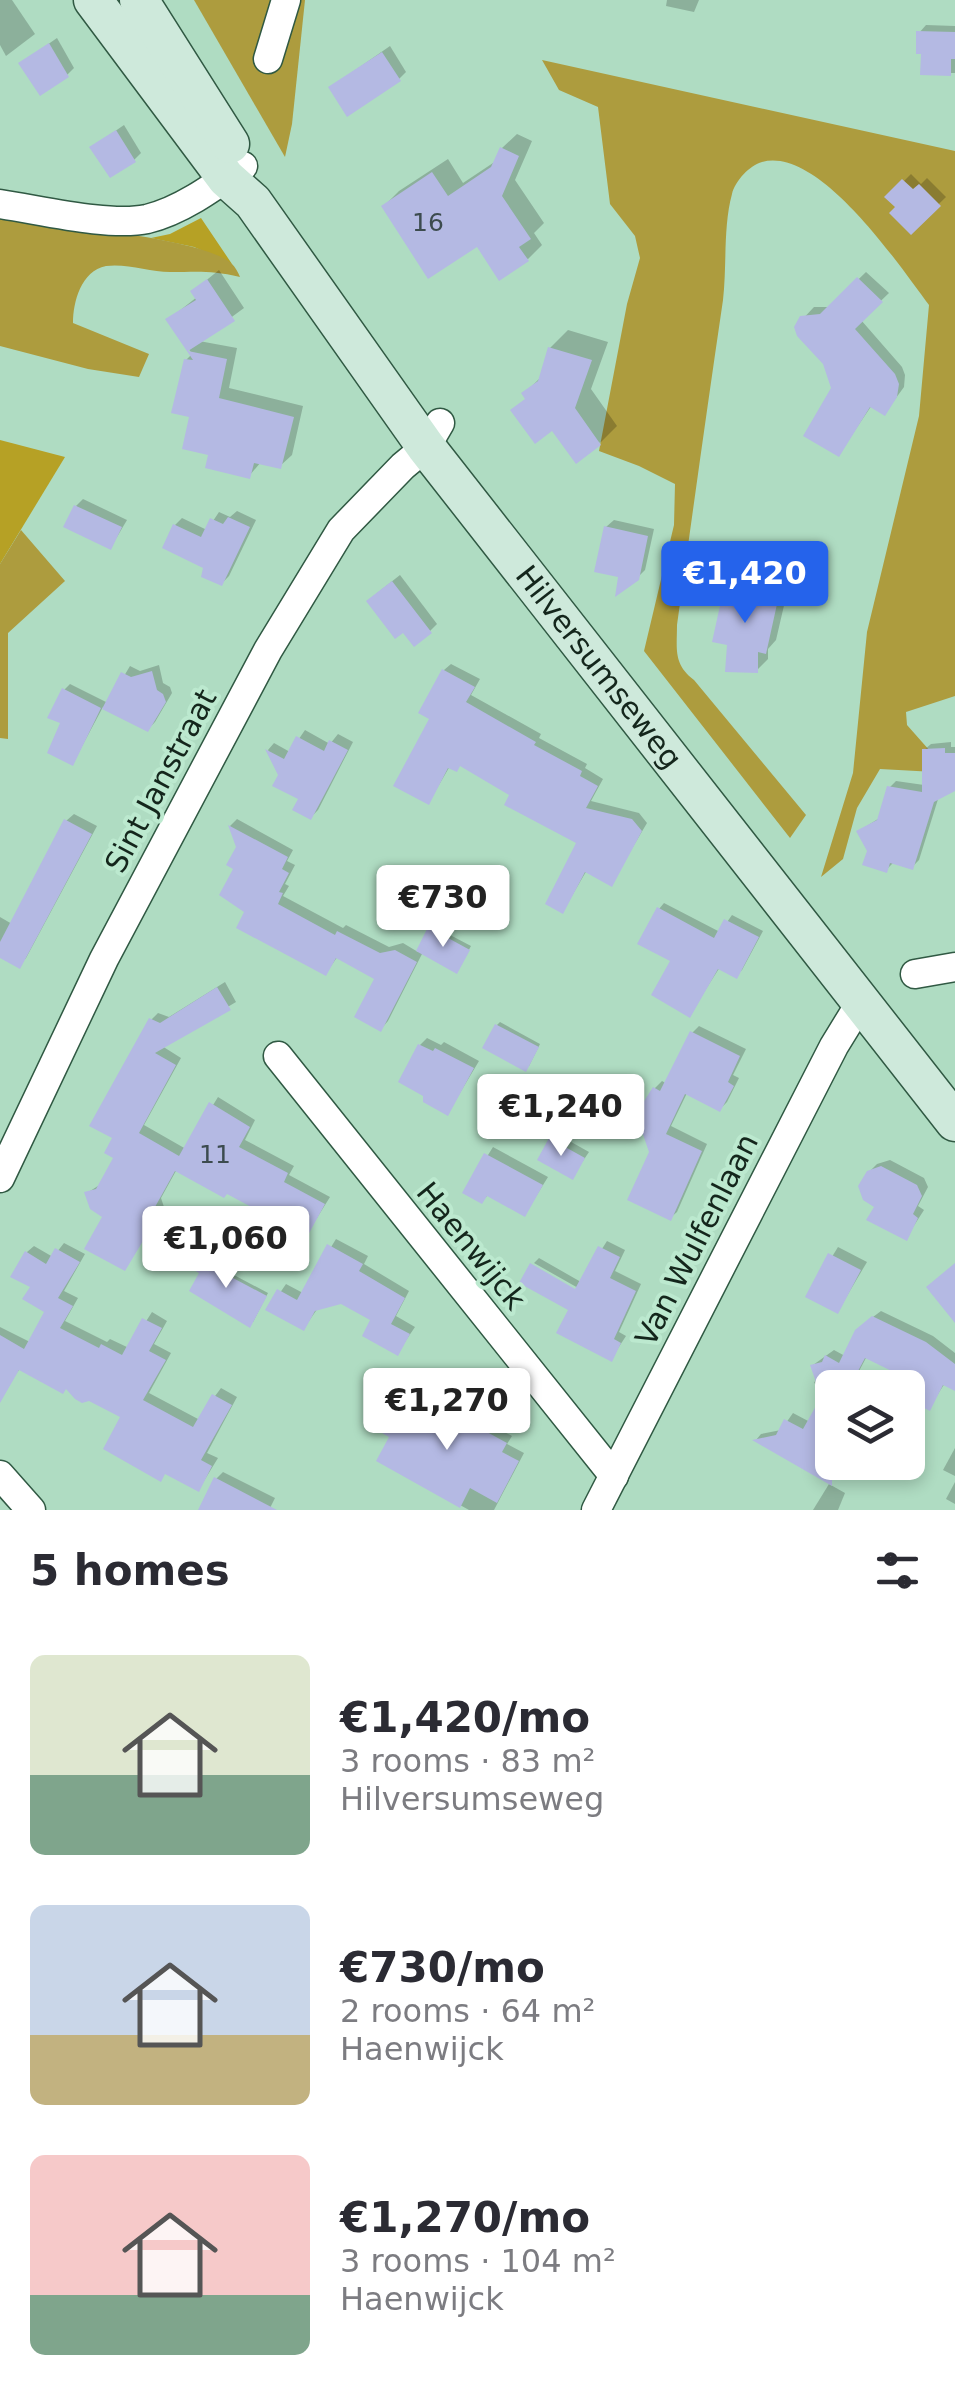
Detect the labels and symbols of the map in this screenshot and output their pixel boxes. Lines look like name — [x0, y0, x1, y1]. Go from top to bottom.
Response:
house number: 16 — [412, 208, 444, 237]
pin: €1,420 — [664, 541, 826, 626]
street label: Hilversumseweg — [509, 559, 689, 775]
street label: Sint Janstraat — [98, 683, 224, 878]
pin: €730 — [384, 865, 502, 950]
pin: €1,240 — [480, 1074, 642, 1159]
street label: Van Wulfenlaan — [628, 1128, 765, 1352]
house number: 11 — [199, 1140, 231, 1169]
street label: Haenwijck — [409, 1175, 534, 1317]
pin: €1,060 — [145, 1206, 307, 1291]
pin: €1,270 — [366, 1368, 528, 1453]

